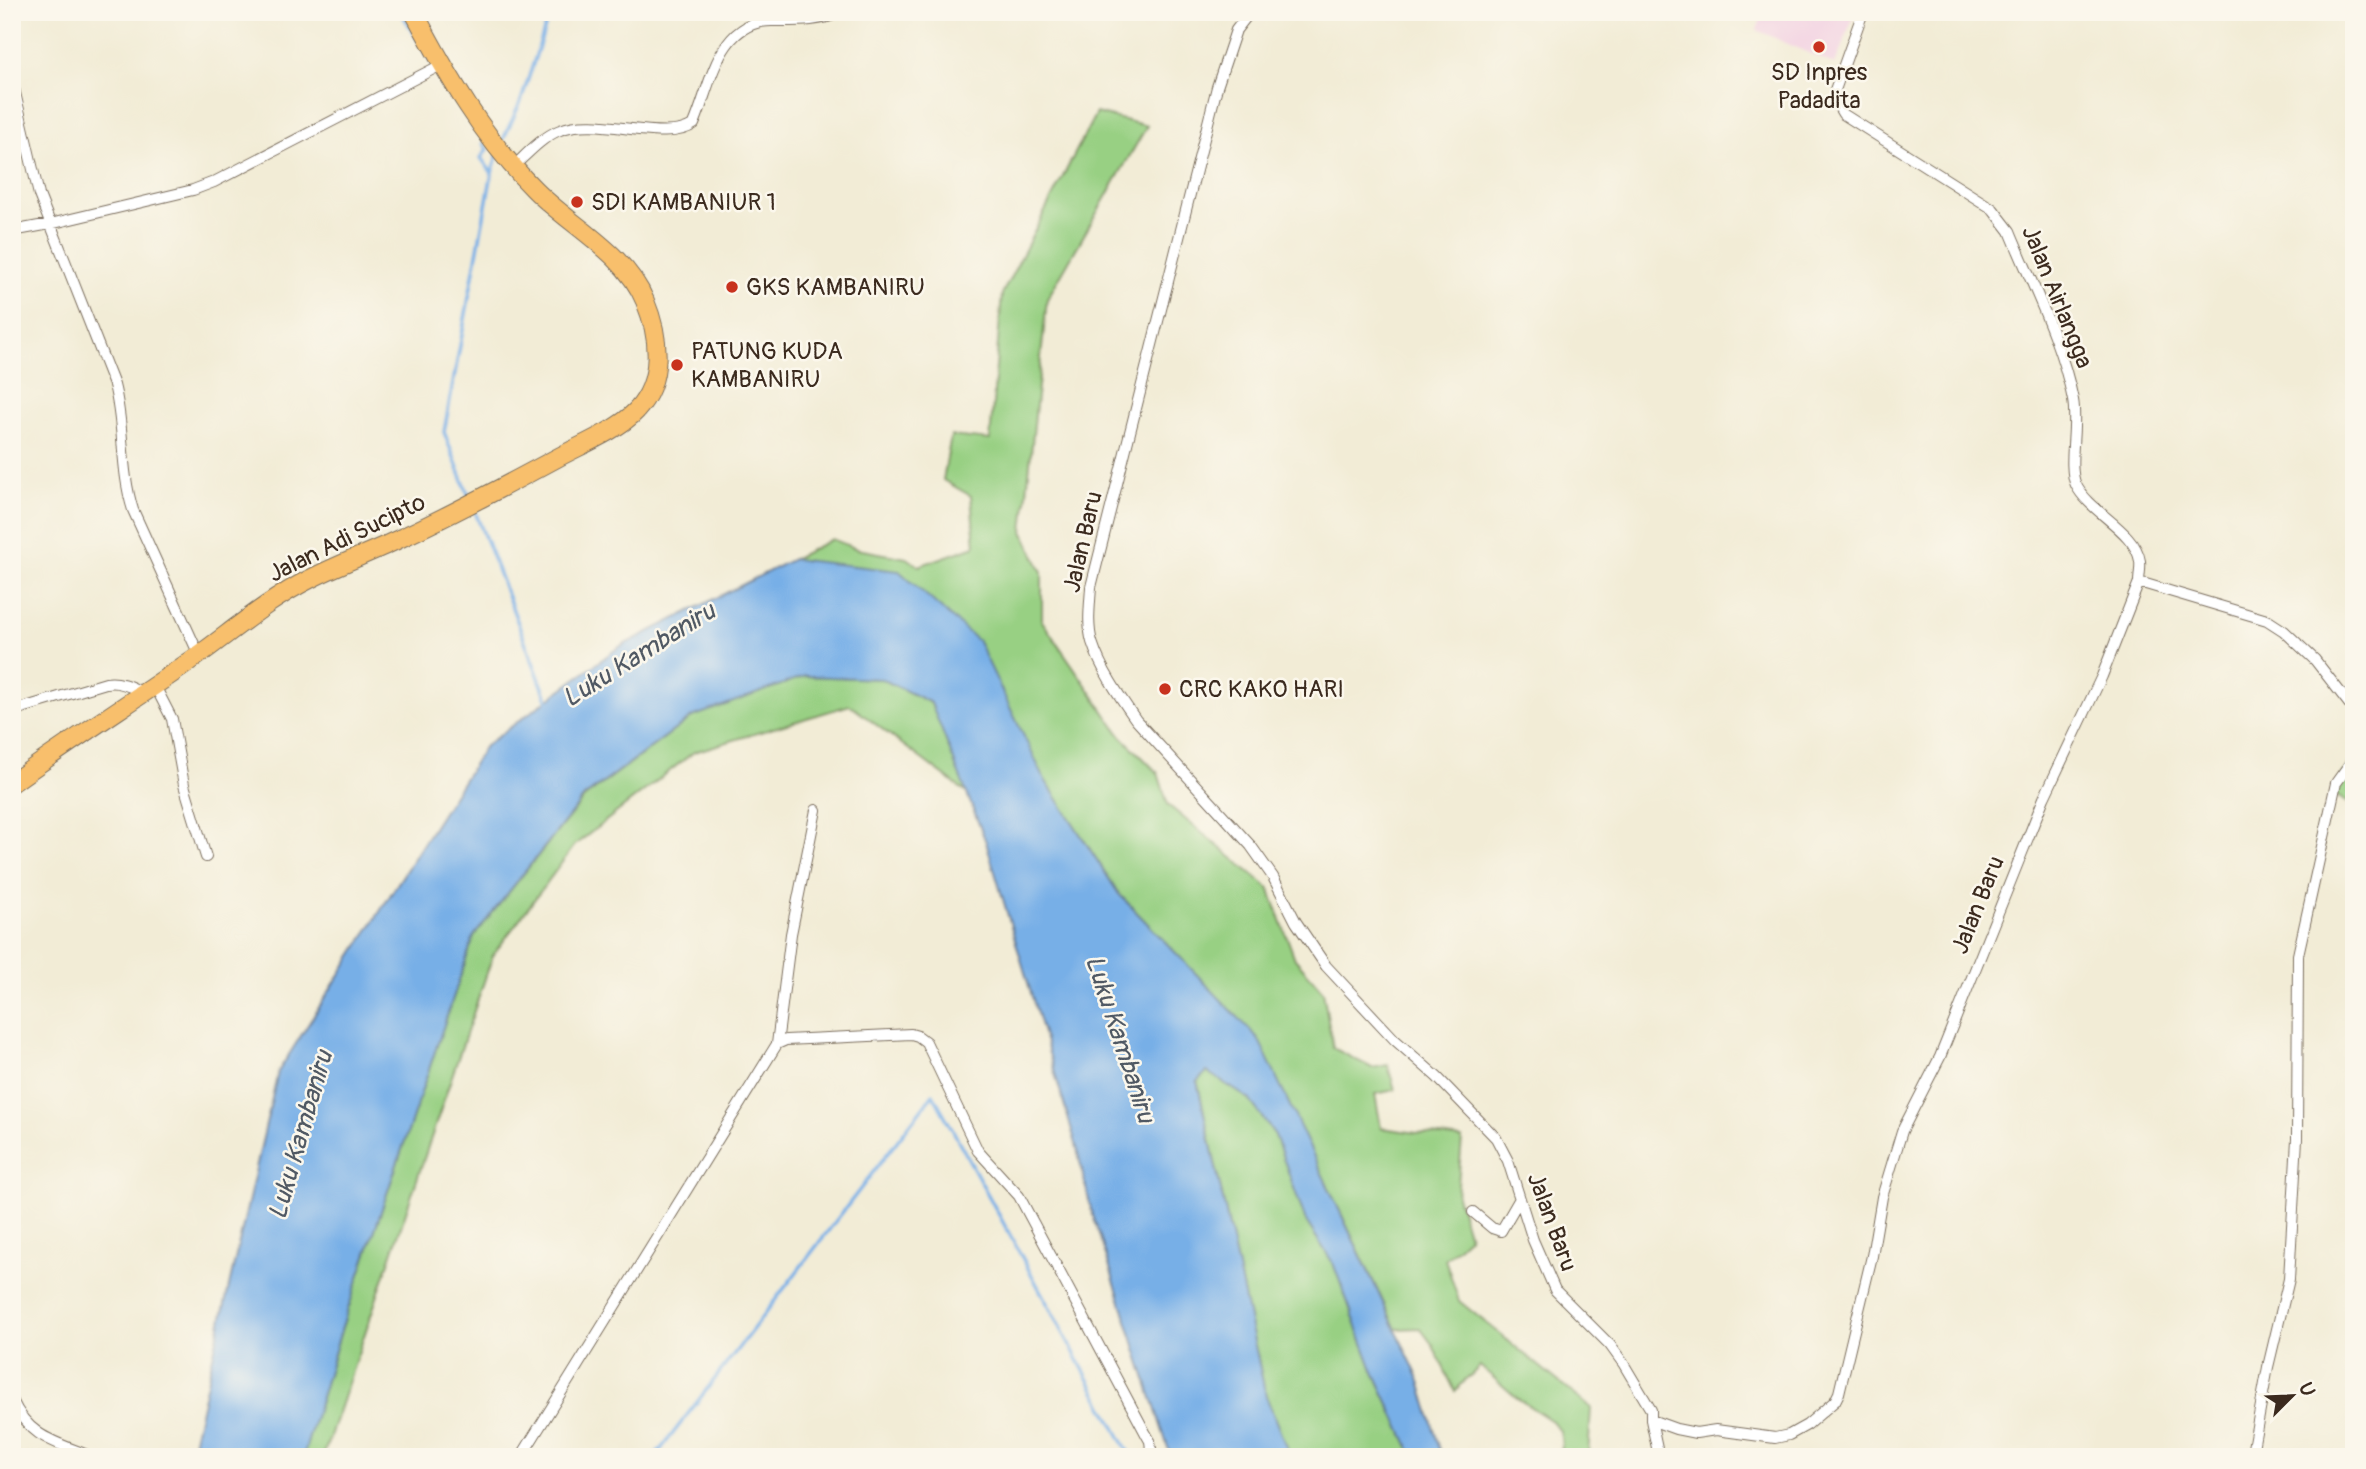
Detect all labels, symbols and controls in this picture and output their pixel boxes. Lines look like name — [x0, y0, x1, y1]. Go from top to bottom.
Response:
marker: SD Inpres Padadita — [1811, 39, 1827, 55]
place label: SD Inpres Padadita — [1771, 58, 1868, 115]
place label: SDI KAMBANIUR 1 — [591, 188, 776, 217]
marker: SDI KAMBANIUR 1 — [569, 194, 585, 210]
street label: Jalan Airlangga — [2015, 222, 2099, 372]
place label: GKS KAMBANIRU — [746, 273, 925, 302]
marker: GKS KAMBANIRU — [724, 279, 740, 295]
place label: PATUNG KUDA KAMBANIRU — [691, 337, 843, 394]
marker: PATUNG KUDA KAMBANIRU — [669, 357, 685, 373]
street label: Jalan Adi Sucipto — [264, 487, 430, 588]
street label: Jalan Baru — [1057, 489, 1109, 595]
water label: Luku Kambaniru — [557, 594, 723, 715]
place label: CRC KAKO HARI — [1179, 675, 1344, 704]
marker: CRC KAKO HARI — [1157, 681, 1173, 697]
street label: Jalan Baru — [1945, 852, 2011, 958]
water label: Luku Kambaniru — [1078, 951, 1163, 1128]
water label: Luku Kambaniru — [262, 1045, 341, 1223]
street label: Jalan Baru — [1521, 1169, 1583, 1275]
north arrow — [2258, 1360, 2328, 1430]
text: U — [2293, 1379, 2320, 1400]

